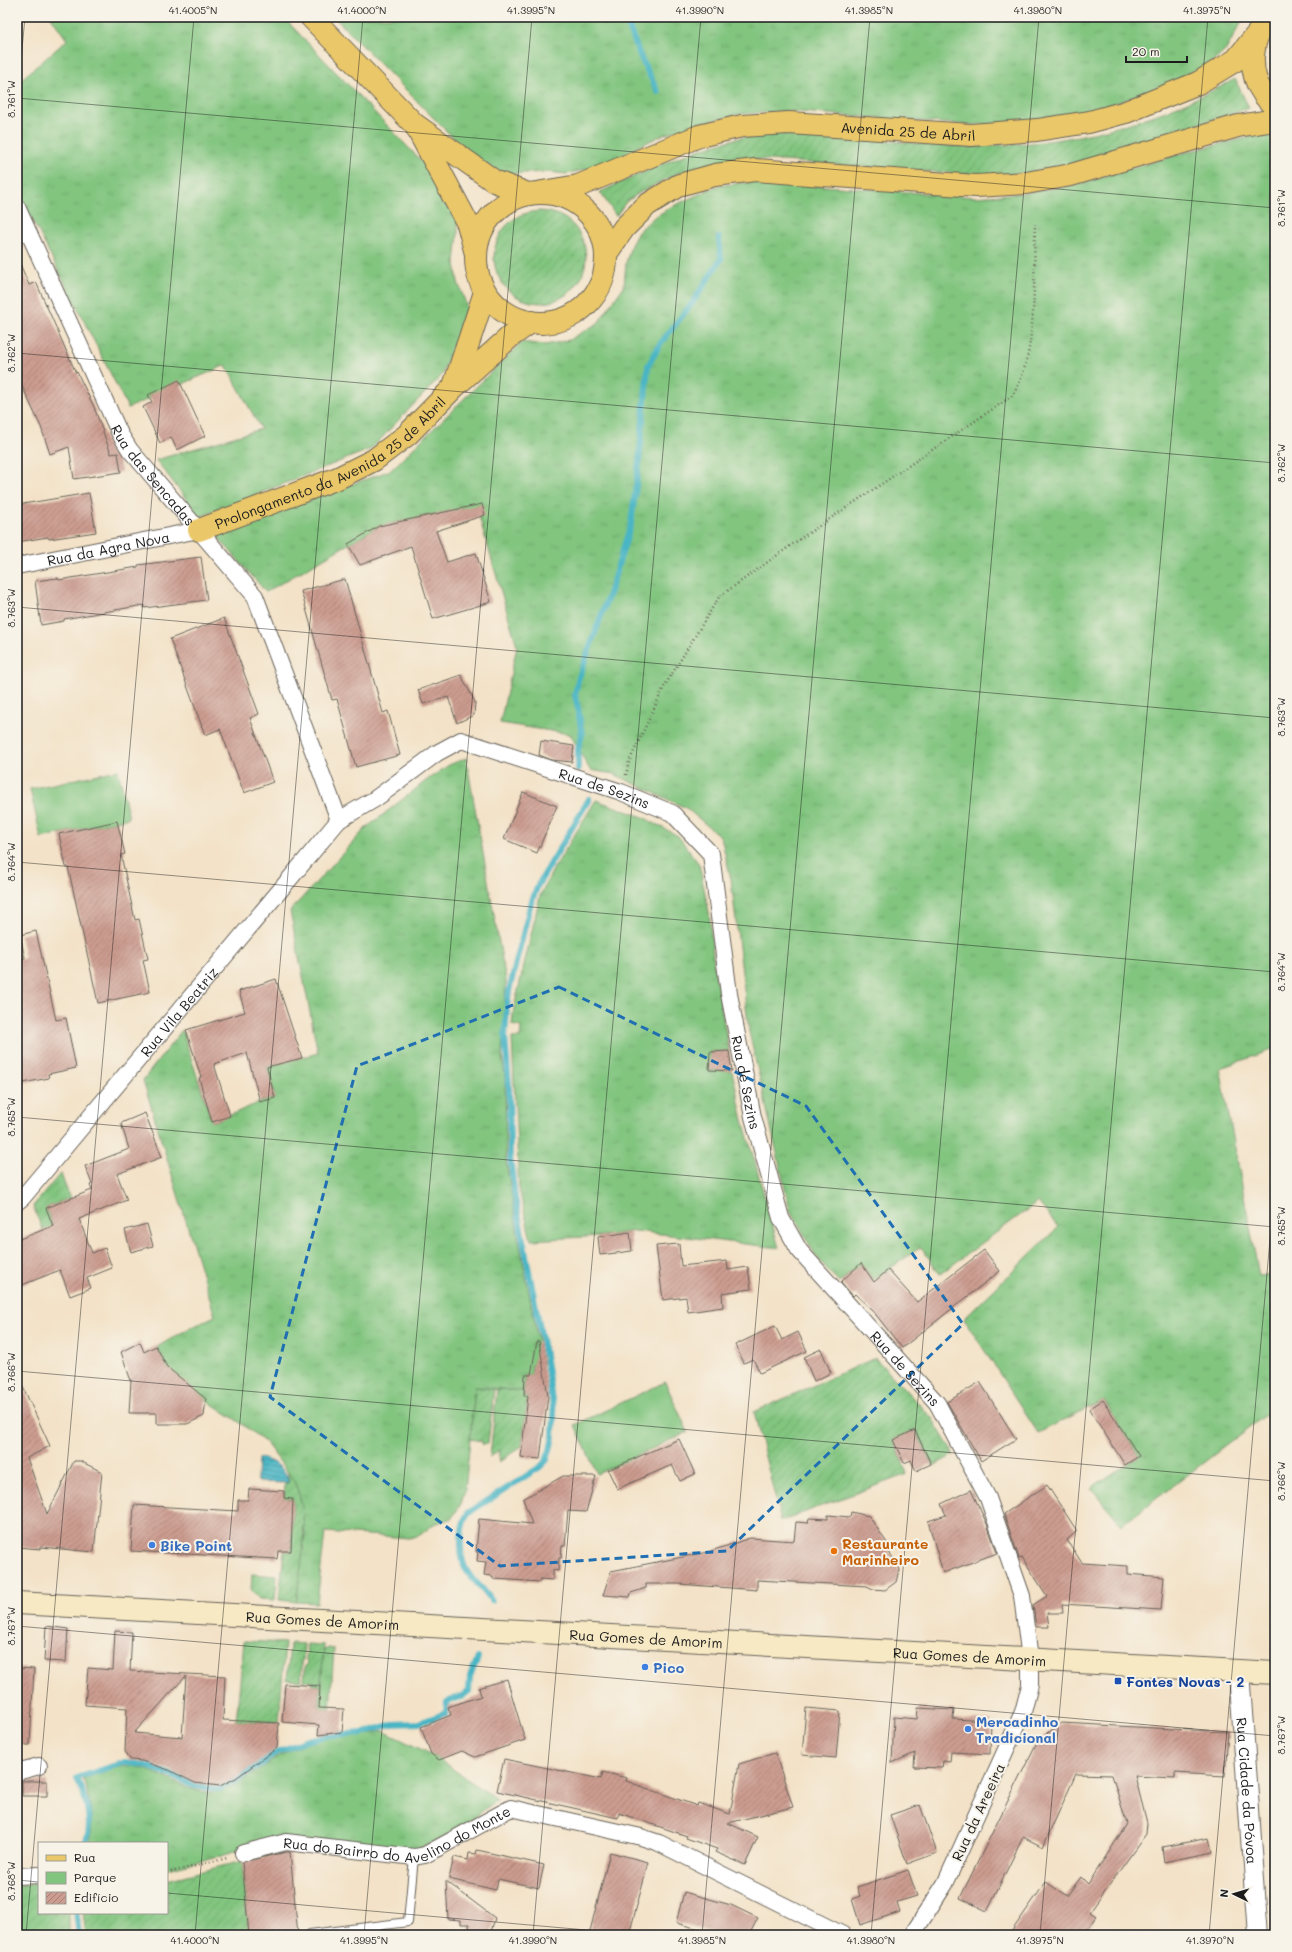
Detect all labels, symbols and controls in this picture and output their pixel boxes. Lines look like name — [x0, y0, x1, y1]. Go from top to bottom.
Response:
text: 41.4005°N — [169, 3, 217, 17]
text: 41.4000°N — [338, 3, 386, 17]
text: 41.3995°N — [507, 3, 555, 17]
text: 41.3990°N — [676, 3, 724, 17]
text: 41.3985°N — [845, 3, 893, 17]
text: 41.3980°N — [1014, 3, 1062, 17]
text: 41.3975°N — [1183, 3, 1231, 17]
scale bar — [1126, 38, 1187, 64]
text: 20 m — [1132, 43, 1160, 59]
text: 8.761°W — [4, 80, 18, 118]
street label: Avenida 25 de Abril — [840, 117, 976, 145]
text: 8.761°W — [1274, 189, 1288, 227]
text: 8.762°W — [4, 333, 18, 372]
street label: Prolongamento da Avenida 25 de Abril — [212, 392, 449, 533]
street label: Rua das Sencadas — [107, 421, 200, 529]
text: 8.762°W — [1274, 443, 1288, 482]
street label: Rua da Agra Nova — [45, 527, 171, 569]
text: 8.763°W — [4, 588, 18, 628]
text: 8.763°W — [1274, 697, 1288, 737]
street label: Rua de Sezins — [557, 763, 653, 812]
text: 8.764°W — [4, 842, 18, 882]
text: 8.764°W — [1274, 952, 1288, 992]
street label: Rua Vila Beatriz — [136, 962, 222, 1060]
street label: Rua de Sezins — [728, 1034, 765, 1131]
text: 8.765°W — [4, 1097, 18, 1137]
text: 8.765°W — [1274, 1206, 1288, 1246]
street label: Rua de Sezins — [867, 1326, 944, 1410]
text: 8.766°W — [4, 1352, 18, 1392]
text: 8.766°W — [1274, 1461, 1288, 1501]
place label: Restaurante Marinheiro — [842, 1534, 928, 1569]
place label: Bike Point — [160, 1536, 232, 1555]
marker: Bike Point — [147, 1540, 157, 1550]
marker: Restaurante Marinheiro — [829, 1546, 839, 1556]
text: 8.767°W — [4, 1606, 18, 1645]
street label: Rua Gomes de Amorim — [245, 1606, 400, 1634]
street label: Rua Gomes de Amorim — [569, 1624, 723, 1652]
street label: Rua Gomes de Amorim — [892, 1642, 1047, 1670]
place label: Pico — [653, 1658, 685, 1677]
marker: Pico — [640, 1662, 650, 1672]
place label: Fontes Novas - 2 — [1126, 1672, 1245, 1691]
marker: Fontes Novas - 2 — [1113, 1676, 1123, 1686]
place label: Mercadinho Tradicional — [976, 1712, 1059, 1747]
text: 8.767°W — [1274, 1715, 1288, 1754]
street label: Rua Cidade da Póvoa — [1233, 1717, 1262, 1865]
marker: Mercadinho Tradicional — [963, 1724, 973, 1734]
street label: Rua da Areeira — [947, 1760, 1009, 1864]
street label: Rua do Bairro do Avelino do Monte — [282, 1801, 514, 1867]
legend — [38, 1842, 168, 1914]
text: Rua — [74, 1849, 96, 1865]
text: 8.768°W — [4, 1861, 18, 1901]
text: Parque — [74, 1869, 117, 1885]
north arrow — [1214, 1874, 1254, 1914]
text: N — [1216, 1888, 1231, 1898]
text: Edifício — [74, 1889, 118, 1905]
text: 41.4000°N — [171, 1933, 219, 1947]
text: 41.3995°N — [340, 1933, 388, 1947]
text: 41.3990°N — [509, 1933, 557, 1947]
text: 41.3985°N — [678, 1933, 726, 1947]
text: 41.3980°N — [847, 1933, 895, 1947]
text: 41.3975°N — [1016, 1933, 1064, 1947]
text: 41.3970°N — [1186, 1933, 1234, 1947]

